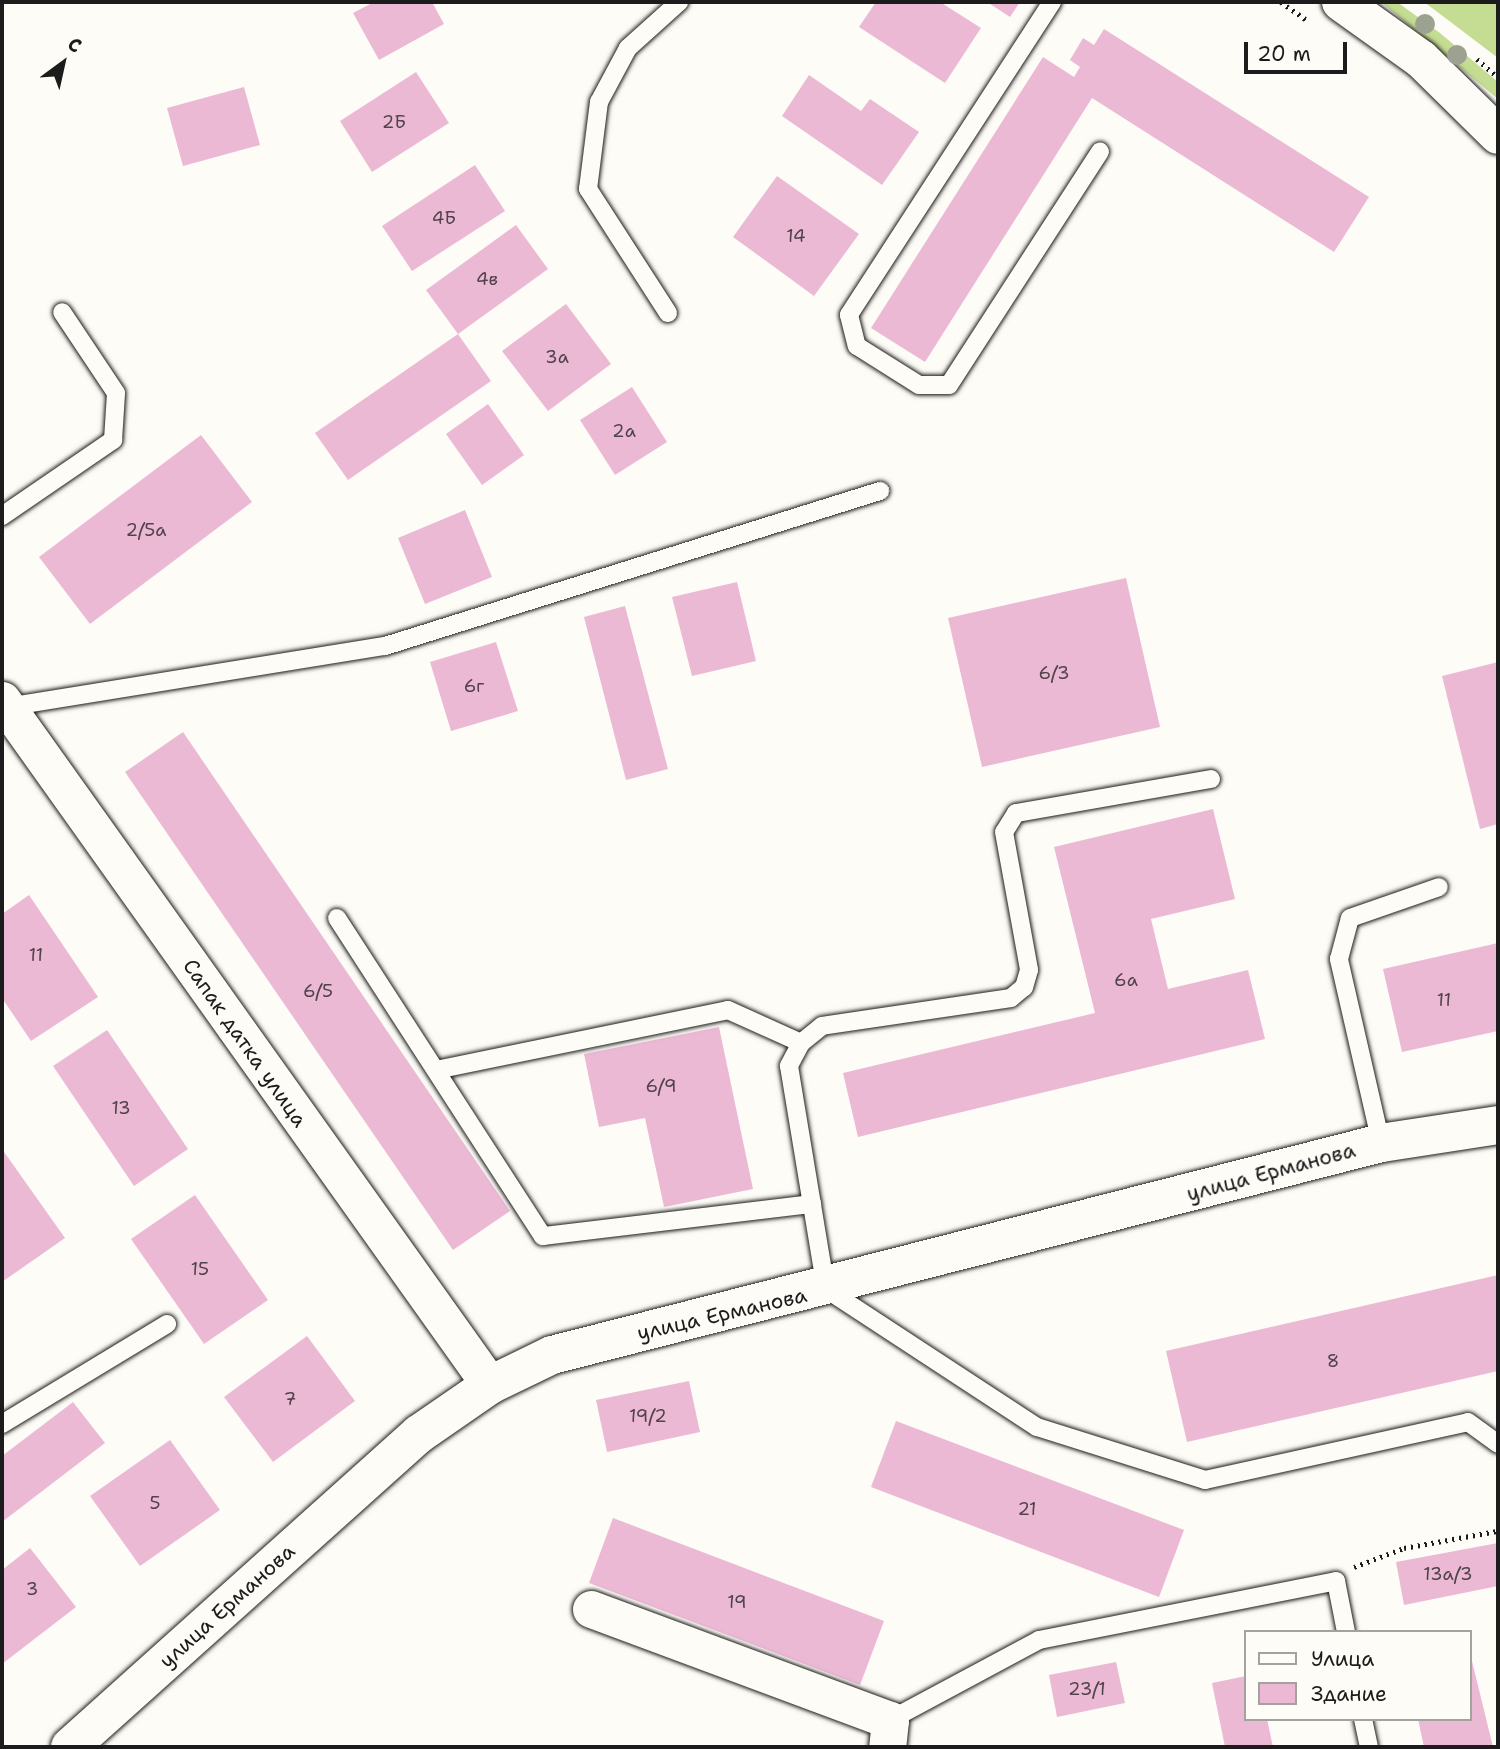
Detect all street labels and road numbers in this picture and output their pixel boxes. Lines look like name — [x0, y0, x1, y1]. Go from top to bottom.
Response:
street label: Сапак датка улица — [178, 954, 312, 1132]
street label: улица Ерманова — [1184, 1137, 1358, 1207]
street label: улица Ерманова — [635, 1282, 809, 1346]
street label: улица Ерманова — [154, 1539, 300, 1673]

